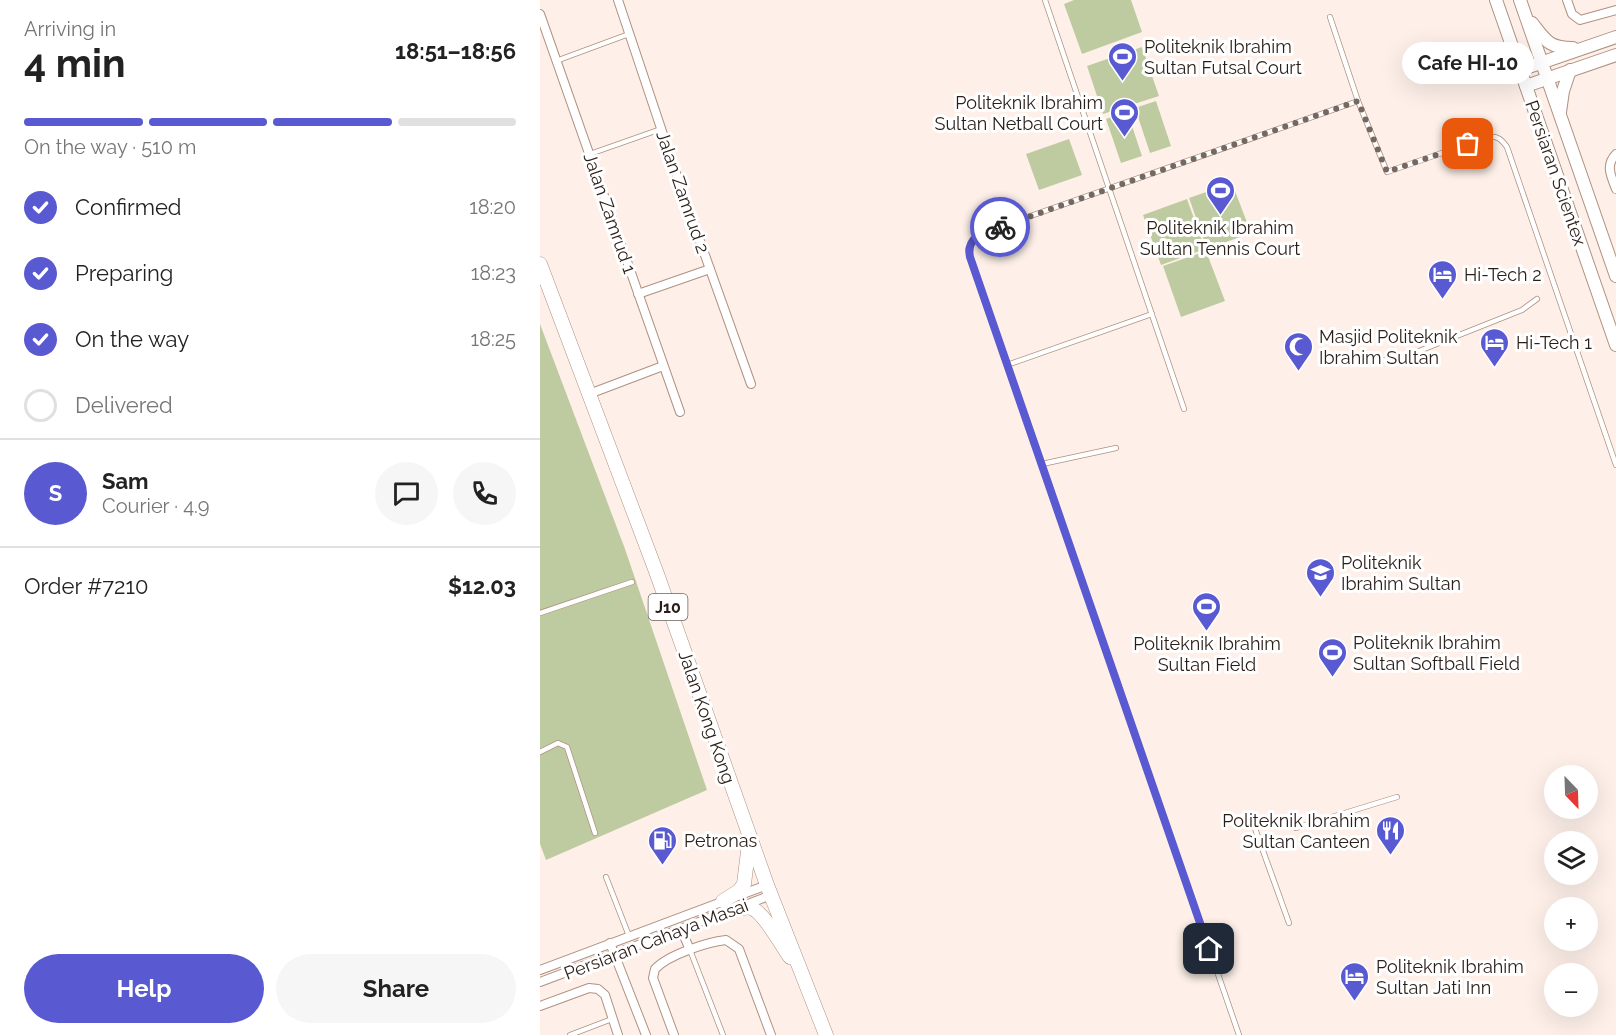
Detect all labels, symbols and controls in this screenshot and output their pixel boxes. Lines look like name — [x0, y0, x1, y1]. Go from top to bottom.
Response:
text: Arriving in — [24, 17, 116, 41]
place label: Politeknik Ibrahim Sultan Futsal Court — [1144, 36, 1302, 78]
text: 18:51–18:56 — [395, 38, 516, 64]
text: 4 min — [24, 40, 125, 86]
sports icon: Politeknik Ibrahim Sultan Futsal Court — [1107, 40, 1139, 82]
callout: Cafe HI-10 — [1402, 42, 1534, 84]
text: Cafe HI-10 — [1418, 51, 1518, 75]
place label: Politeknik Ibrahim Sultan Netball Court — [934, 92, 1103, 134]
sports icon: Politeknik Ibrahim Sultan Netball Court — [1108, 96, 1140, 138]
street label: Persiaran Scientex — [1521, 98, 1591, 248]
pin — [1442, 118, 1493, 169]
icon: bag — [1451, 127, 1484, 160]
street label: Jalan Zamrud 2 — [652, 128, 714, 256]
text: On the way · 510 m — [24, 135, 196, 159]
street label: Jalan Zamrud 1 — [580, 150, 641, 276]
sports icon: Politeknik Ibrahim Sultan Tennis Court — [1204, 174, 1236, 216]
icon: check — [24, 191, 57, 224]
text: Confirmed — [75, 194, 182, 220]
text: 18:20 — [469, 195, 516, 219]
courier — [970, 197, 1030, 257]
icon: bike — [984, 211, 1017, 244]
place label: Politeknik Ibrahim Sultan Tennis Court — [1140, 217, 1300, 259]
icon: check — [24, 257, 57, 290]
hotel icon: Hi-Tech 2 — [1427, 258, 1459, 300]
text: Preparing — [75, 260, 173, 286]
text: 18:23 — [471, 261, 516, 285]
place label: Hi-Tech 2 — [1464, 264, 1542, 285]
icon: check — [24, 323, 57, 356]
text: On the way — [75, 326, 189, 352]
place label: Masjid Politeknik Ibrahim Sultan — [1319, 326, 1458, 368]
hotel icon: Hi-Tech 1 — [1479, 326, 1511, 368]
text: 18:25 — [471, 327, 516, 351]
mosque icon: Masjid Politeknik Ibrahim Sultan — [1282, 330, 1314, 372]
place label: Hi-Tech 1 — [1516, 332, 1592, 353]
text: Delivered — [75, 392, 173, 418]
button: chat — [375, 462, 438, 525]
button: phone — [453, 462, 516, 525]
text: Sam — [102, 468, 149, 494]
text: S — [49, 480, 62, 506]
text: Courier · 4.9 — [102, 494, 210, 518]
place label: Politeknik Ibrahim Sultan — [1341, 552, 1461, 594]
school or university icon: Politeknik Ibrahim Sultan — [1304, 556, 1336, 598]
text: Order #7210 — [24, 573, 148, 599]
text: $12.03 — [448, 573, 516, 599]
sports icon: Politeknik Ibrahim Sultan Field — [1191, 590, 1223, 632]
road number: J10 — [648, 594, 688, 620]
place label: Politeknik Ibrahim Sultan Softball Field — [1353, 632, 1520, 674]
place label: Politeknik Ibrahim Sultan Field — [1133, 633, 1281, 675]
sports icon: Politeknik Ibrahim Sultan Softball Field — [1316, 636, 1348, 678]
street label: Jalan Kong Kong — [674, 648, 740, 786]
north arrow — [1544, 765, 1598, 819]
map controls — [1544, 765, 1598, 1017]
place label: Politeknik Ibrahim Sultan Canteen — [1222, 810, 1370, 852]
restaurant icon: Politeknik Ibrahim Sultan Canteen — [1375, 814, 1407, 856]
fuel station icon: Petronas — [647, 824, 679, 866]
place label: Petronas — [684, 830, 758, 851]
button: layers — [1544, 831, 1598, 885]
street label: Persiaran Cahaya Masai — [561, 894, 751, 984]
button: + — [1544, 897, 1598, 951]
pin — [1183, 923, 1234, 974]
icon: home — [1192, 932, 1225, 965]
button: Help — [24, 954, 264, 1023]
button: Share — [276, 954, 516, 1023]
place label: Politeknik Ibrahim Sultan Jati Inn — [1376, 956, 1524, 998]
hotel icon: Politeknik Ibrahim Sultan Jati Inn — [1339, 960, 1371, 1002]
button: − — [1544, 963, 1598, 1017]

